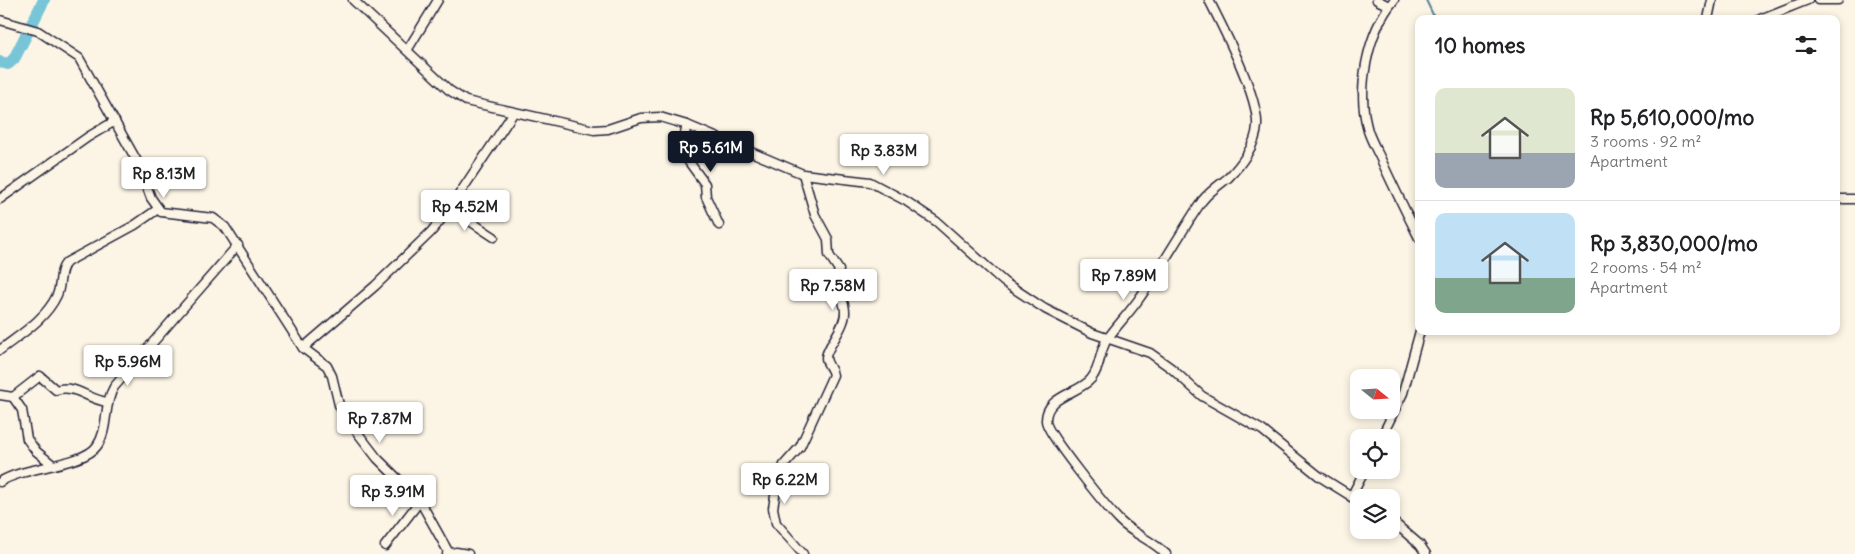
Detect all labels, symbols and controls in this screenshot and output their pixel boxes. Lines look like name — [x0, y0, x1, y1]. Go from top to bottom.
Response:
icon: filters — [1792, 31, 1820, 59]
text: 10 homes — [1435, 32, 1525, 59]
text: Rp 5,610,000/mo — [1590, 104, 1754, 131]
icon: home — [1475, 108, 1535, 168]
pin: Rp 5.61M — [659, 130, 763, 173]
text: 3 rooms · 92 m² — [1590, 131, 1702, 151]
pin: Rp 3.83M — [832, 134, 936, 176]
text: Rp 5.61M — [679, 137, 743, 157]
text: Rp 3.83M — [851, 140, 917, 160]
text: Apartment — [1590, 151, 1668, 171]
pin: Rp 8.13M — [112, 156, 216, 199]
text: Rp 8.13M — [132, 163, 196, 183]
pin: Rp 4.52M — [413, 190, 517, 232]
text: Rp 4.52M — [432, 196, 498, 216]
text: Rp 3,830,000/mo — [1590, 230, 1758, 257]
icon: home — [1475, 233, 1535, 293]
text: 2 rooms · 54 m² — [1590, 257, 1702, 277]
pin: Rp 7.89M — [1072, 258, 1176, 301]
text: Rp 7.89M — [1091, 265, 1157, 285]
pin: Rp 7.58M — [781, 268, 885, 311]
text: Rp 7.58M — [800, 275, 866, 295]
text: Apartment — [1590, 277, 1668, 297]
pin: Rp 5.96M — [76, 344, 180, 387]
text: Rp 5.96M — [94, 351, 162, 371]
north arrow — [1350, 369, 1400, 419]
map controls — [1350, 369, 1400, 539]
pin: Rp 7.87M — [328, 402, 432, 444]
text: Rp 7.87M — [348, 408, 412, 428]
button: locate — [1350, 429, 1400, 479]
pin: Rp 6.22M — [733, 462, 837, 505]
text: Rp 6.22M — [752, 469, 818, 489]
pin: Rp 3.91M — [341, 474, 445, 517]
text: Rp 3.91M — [361, 481, 425, 501]
button: layers — [1350, 489, 1400, 539]

